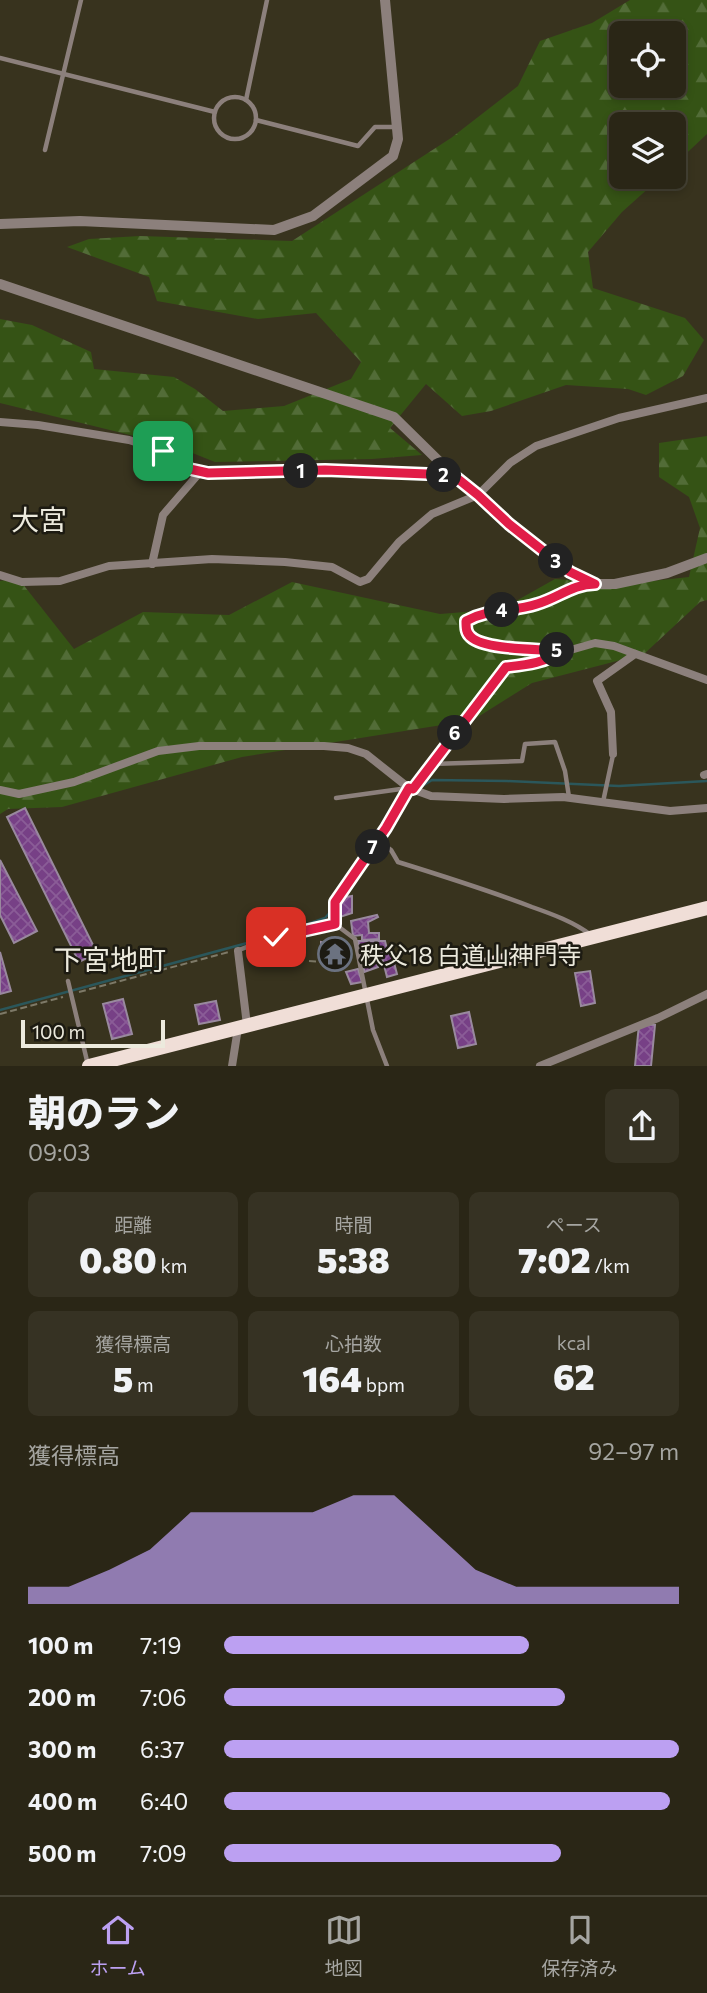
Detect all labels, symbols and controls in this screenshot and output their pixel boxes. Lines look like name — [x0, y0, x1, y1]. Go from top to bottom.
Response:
map controls — [609, 21, 686, 189]
button: locate — [609, 21, 686, 98]
button: layers — [609, 112, 686, 189]
pin — [133, 421, 193, 481]
icon: arrive — [144, 432, 182, 470]
pin: 1 — [284, 454, 318, 489]
pin: 2 — [426, 458, 462, 492]
text: 1 — [296, 459, 305, 482]
text: 2 — [438, 463, 449, 486]
district label: 大宮 — [11, 502, 67, 536]
pin: 3 — [538, 544, 574, 578]
text: 3 — [550, 549, 561, 572]
pin: 4 — [484, 592, 520, 628]
text: 4 — [496, 598, 507, 621]
pin: 5 — [540, 632, 574, 668]
text: 5 — [551, 638, 562, 661]
pin: 6 — [438, 716, 472, 750]
text: 6 — [449, 721, 460, 744]
pin: 7 — [356, 830, 390, 864]
text: 7 — [367, 835, 378, 858]
pin — [246, 907, 306, 967]
icon: check — [257, 918, 295, 956]
temple icon: 秩父18 白道山神門寺 — [316, 935, 354, 973]
place label: 秩父18 白道山神門寺 — [360, 940, 581, 969]
district label: 下宮地町 — [54, 942, 166, 976]
scale bar — [21, 1016, 164, 1048]
text: 100 m — [32, 1020, 85, 1043]
text: 朝のラン — [28, 1088, 180, 1135]
button: share — [605, 1089, 679, 1163]
text: 09:03 — [28, 1138, 90, 1166]
text: 距離 — [114, 1213, 152, 1236]
text: 時間 — [334, 1213, 373, 1236]
text: ペース — [546, 1213, 602, 1236]
text: 0.80 — [79, 1237, 157, 1280]
text: 5:38 — [317, 1237, 390, 1280]
text: 7:02 — [518, 1237, 591, 1280]
text: km — [157, 1254, 187, 1277]
text: /km — [591, 1254, 630, 1277]
text: kcal — [557, 1331, 591, 1354]
text: 獲得標高 — [95, 1332, 171, 1355]
text: 心拍数 — [325, 1332, 382, 1355]
text: 62 — [553, 1354, 595, 1397]
text: 5 — [113, 1356, 133, 1399]
text: 164 — [302, 1356, 362, 1399]
text: m — [133, 1373, 154, 1396]
text: bpm — [362, 1373, 405, 1396]
text: 92–97 m — [588, 1437, 679, 1465]
text: 獲得標高 — [28, 1441, 120, 1469]
text: 100 m — [28, 1631, 93, 1659]
text: 7:19 — [140, 1631, 181, 1659]
text: 200 m — [28, 1683, 96, 1711]
text: 7:06 — [140, 1683, 187, 1711]
text: 300 m — [28, 1735, 96, 1763]
text: 6:37 — [140, 1735, 185, 1763]
text: 400 m — [28, 1787, 97, 1815]
text: 6:40 — [140, 1787, 188, 1815]
text: 500 m — [28, 1839, 96, 1867]
text: 7:09 — [140, 1839, 187, 1867]
tab: ホーム — [89, 1911, 146, 1980]
tab: 地図 — [325, 1911, 363, 1980]
tab: 保存済み — [542, 1911, 618, 1980]

